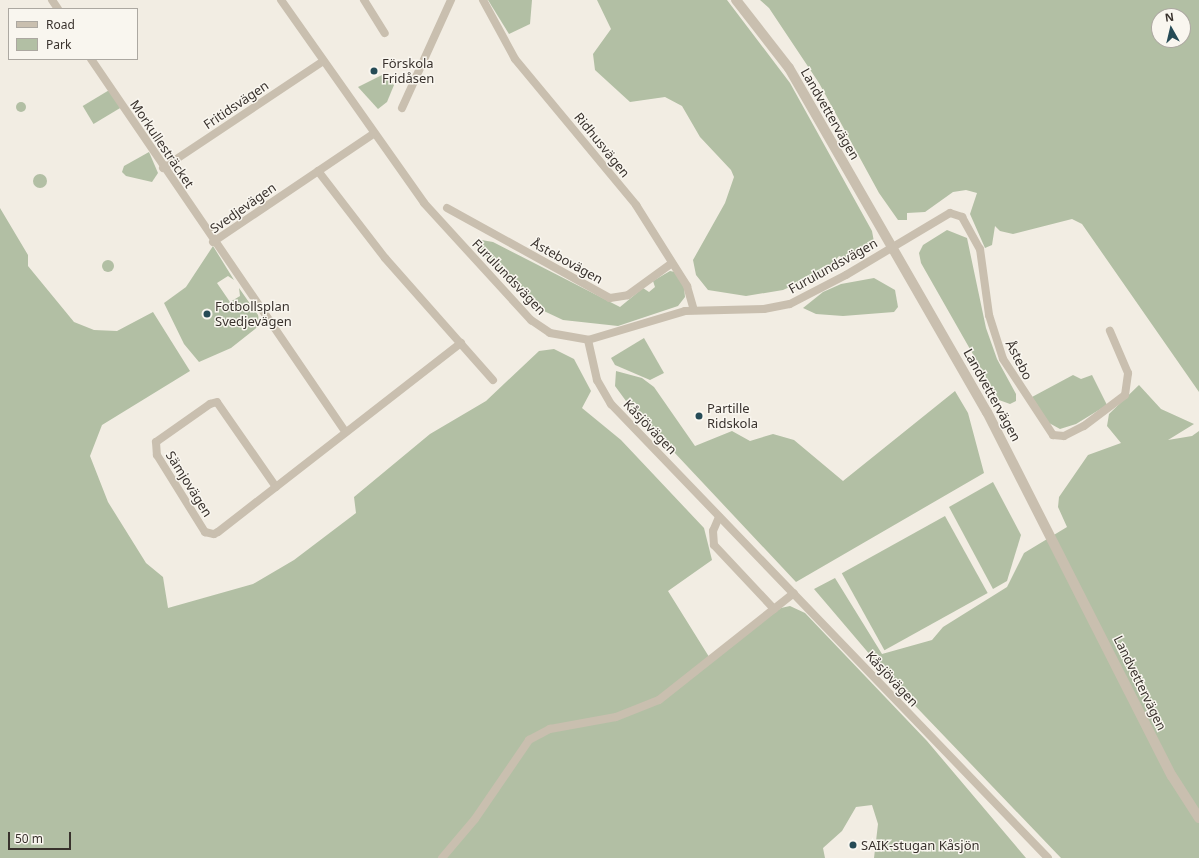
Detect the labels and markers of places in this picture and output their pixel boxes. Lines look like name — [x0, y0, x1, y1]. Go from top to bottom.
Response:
place label: Förskola Fridåsen — [382, 56, 434, 87]
marker: Förskola Fridåsen — [369, 66, 379, 76]
place label: Fotbollsplan Svedjevägen — [215, 299, 292, 330]
marker: Fotbollsplan Svedjevägen — [202, 309, 212, 319]
place label: Partille Ridskola — [707, 401, 758, 432]
marker: Partille Ridskola — [694, 411, 704, 421]
place label: SAIK-stugan Kåsjön — [861, 837, 980, 853]
marker: SAIK-stugan Kåsjön — [848, 840, 858, 850]

